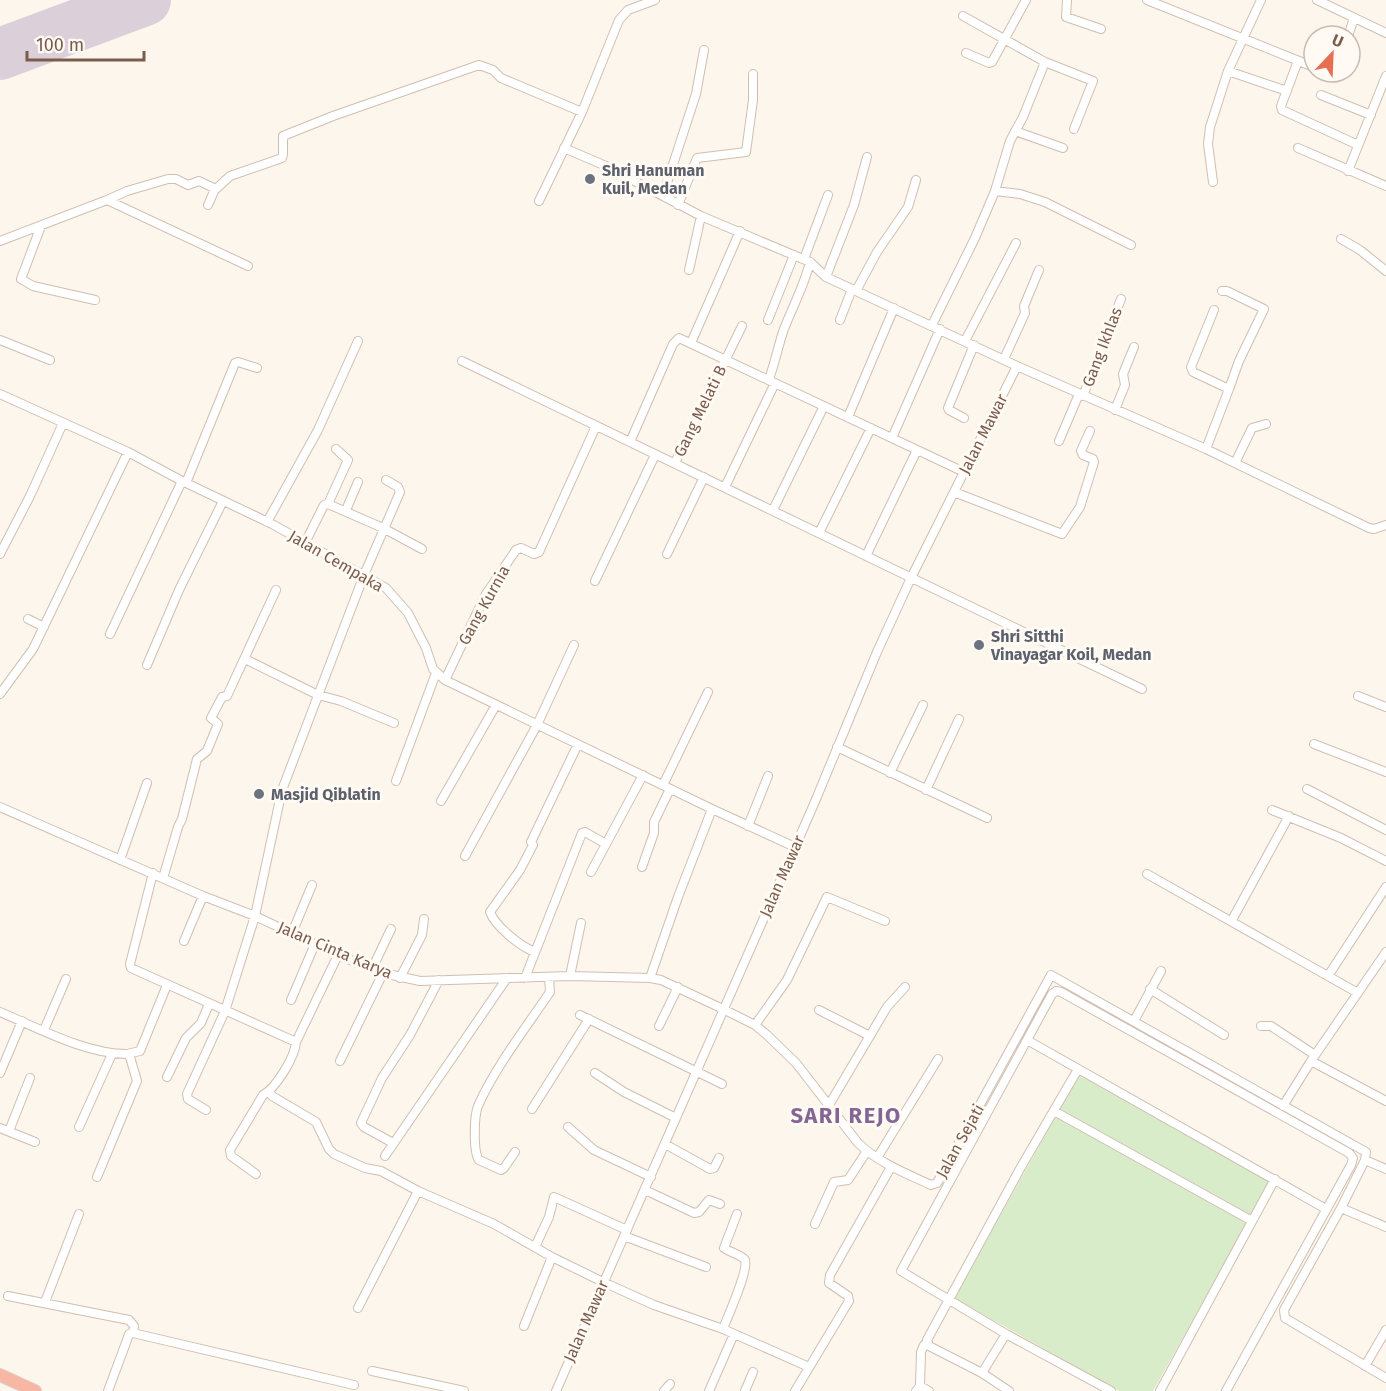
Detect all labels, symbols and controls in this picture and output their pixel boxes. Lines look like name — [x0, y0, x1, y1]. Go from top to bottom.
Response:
scale bar — [27, 24, 144, 62]
north arrow — [1302, 24, 1362, 84]
text: U — [1329, 30, 1346, 51]
text: 100 m — [36, 34, 84, 56]
place label: Shri Hanuman Kuil, Medan — [602, 161, 704, 198]
marker: Shri Hanuman Kuil, Medan — [583, 172, 597, 186]
street label: Gang Ikhlas — [1078, 305, 1126, 389]
street label: Gang Melati B — [670, 362, 730, 460]
street label: Jalan Mawar — [955, 390, 1012, 477]
street label: Jalan Cempaka — [285, 526, 387, 596]
street label: Gang Kurnia — [454, 562, 514, 648]
place label: Shri Sitthi Vinayagar Koil, Medan — [990, 627, 1152, 664]
marker: Shri Sitthi Vinayagar Koil, Medan — [972, 638, 986, 652]
place label: Masjid Qiblatin — [271, 785, 381, 804]
marker: Masjid Qiblatin — [252, 787, 266, 801]
street label: Jalan Mawar — [756, 831, 809, 920]
street label: Jalan Cinta Karya — [275, 917, 395, 983]
street label: Jalan Sejati — [932, 1101, 988, 1181]
district label: SARI REJO — [790, 1102, 902, 1129]
street label: Jalan Mawar — [560, 1276, 613, 1365]

